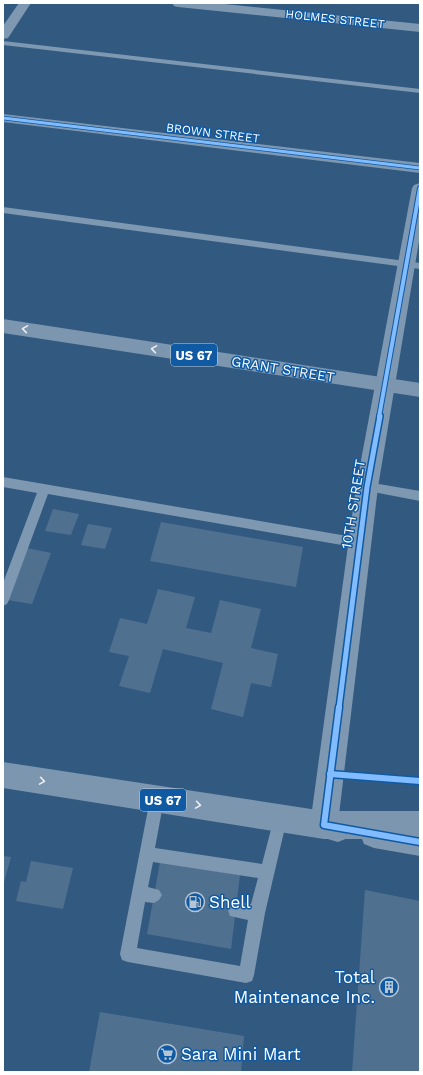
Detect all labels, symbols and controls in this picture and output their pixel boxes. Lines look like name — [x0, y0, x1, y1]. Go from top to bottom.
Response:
street label: HOLMES STREET — [285, 7, 385, 31]
street label: BROWN STREET — [165, 120, 261, 146]
one-way arrow — [22, 325, 28, 334]
road number: US 67 — [171, 344, 217, 366]
one-way arrow — [150, 345, 157, 354]
street label: GRANT STREET — [230, 353, 336, 385]
street label: 10TH STREET — [338, 458, 368, 550]
one-way arrow — [38, 776, 45, 785]
road number: US 67 — [140, 789, 186, 811]
one-way arrow — [195, 801, 201, 809]
fuel station icon: Shell — [184, 891, 206, 913]
place label: Shell — [209, 892, 251, 912]
place label: Total Maintenance Inc. — [234, 967, 376, 1007]
building icon: Total Maintenance Inc. — [378, 976, 400, 998]
supermarket icon: Sara Mini Mart — [156, 1043, 178, 1065]
place label: Sara Mini Mart — [181, 1044, 301, 1064]

